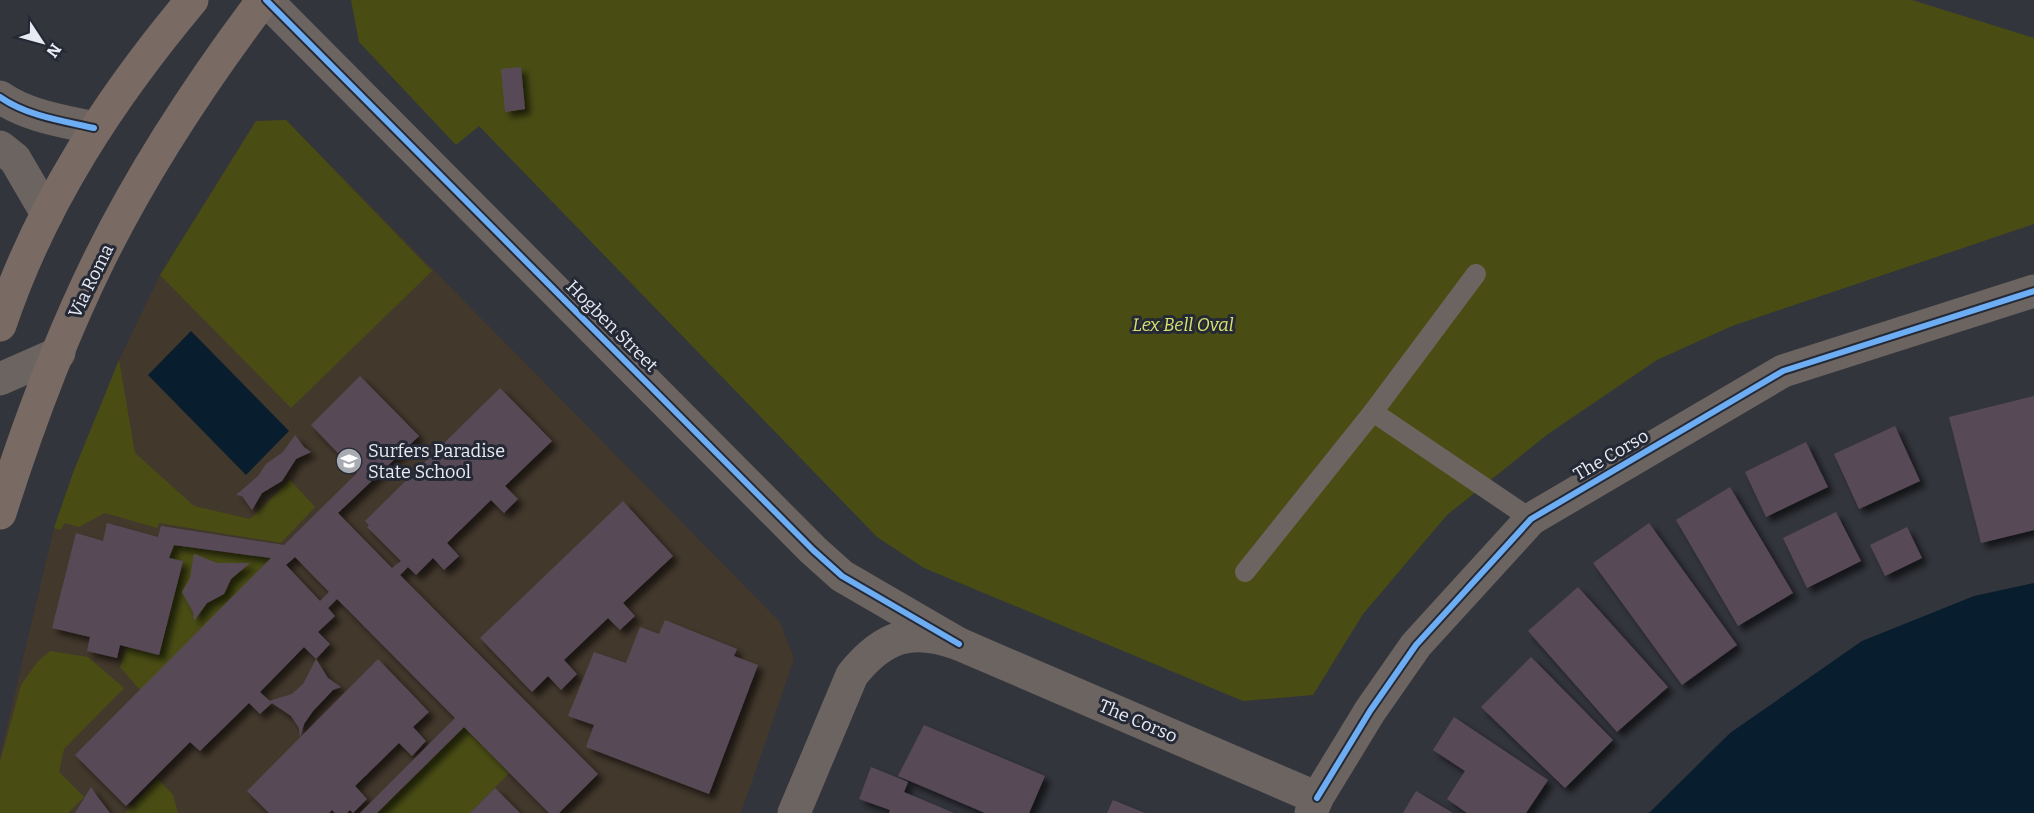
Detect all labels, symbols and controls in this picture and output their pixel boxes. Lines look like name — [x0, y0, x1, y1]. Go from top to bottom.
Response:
north arrow — [12, 12, 72, 72]
text: N — [42, 40, 65, 61]
street label: Via Roma — [64, 241, 118, 321]
street label: Hogben Street — [562, 276, 663, 377]
park label: Lex Bell Oval — [1132, 314, 1234, 336]
street label: The Corso — [1570, 425, 1652, 485]
place label: Surfers Paradise State School — [368, 440, 505, 483]
school or university icon: Surfers Paradise State School — [334, 446, 364, 476]
street label: The Corso — [1095, 695, 1181, 747]

